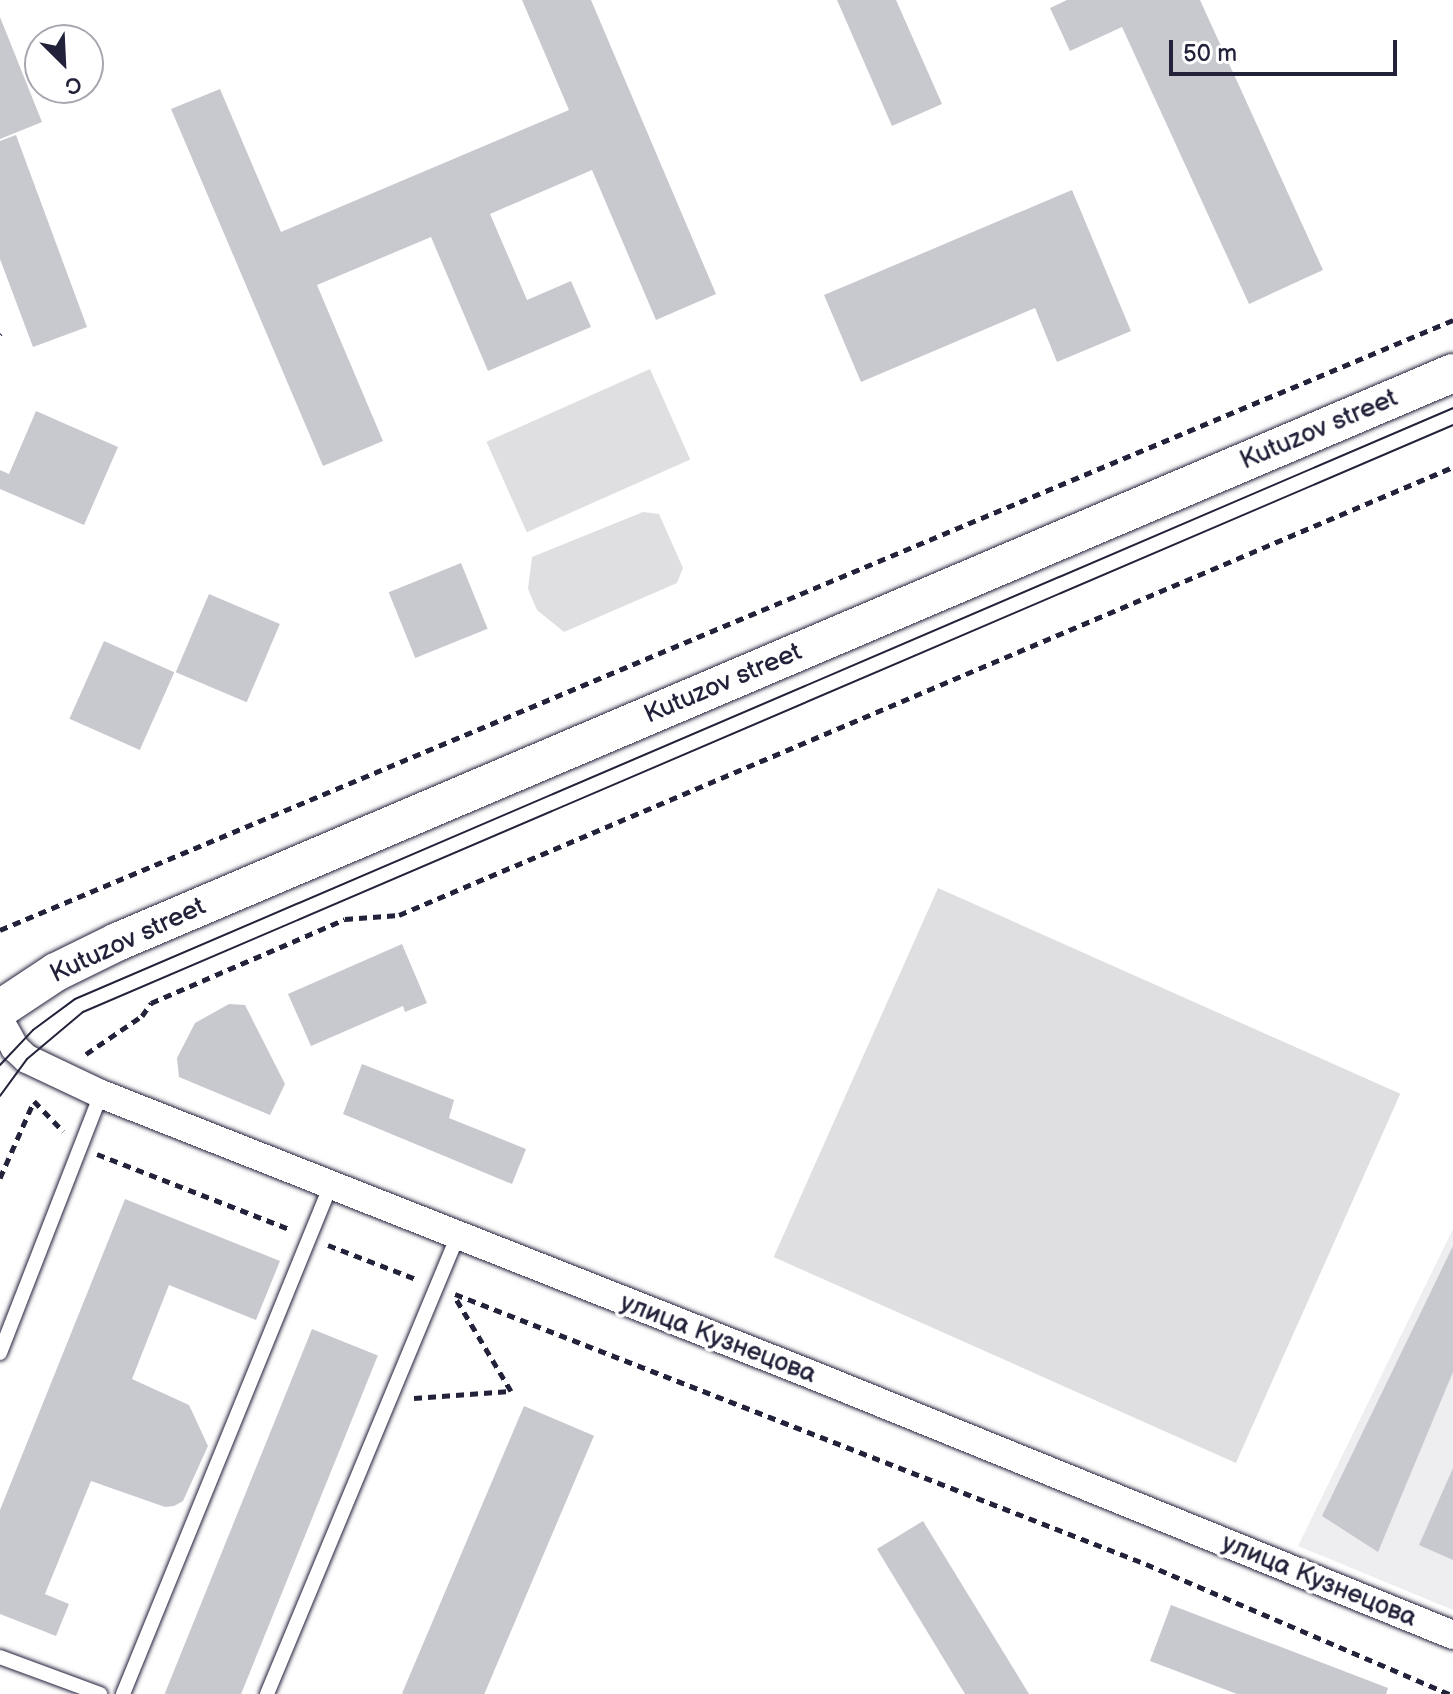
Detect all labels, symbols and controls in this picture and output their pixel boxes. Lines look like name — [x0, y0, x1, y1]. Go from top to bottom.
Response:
north arrow — [24, 24, 104, 104]
scale bar — [1173, 24, 1401, 74]
text: 50 m — [1183, 39, 1237, 68]
text: С — [61, 69, 86, 100]
street label: Kutuzov street — [1236, 383, 1402, 477]
street label: Kutuzov street — [640, 637, 806, 731]
street label: Kutuzov street — [45, 891, 211, 991]
street label: улица Кузнецова — [616, 1287, 820, 1391]
street label: улица Кузнецова — [1217, 1528, 1421, 1634]

